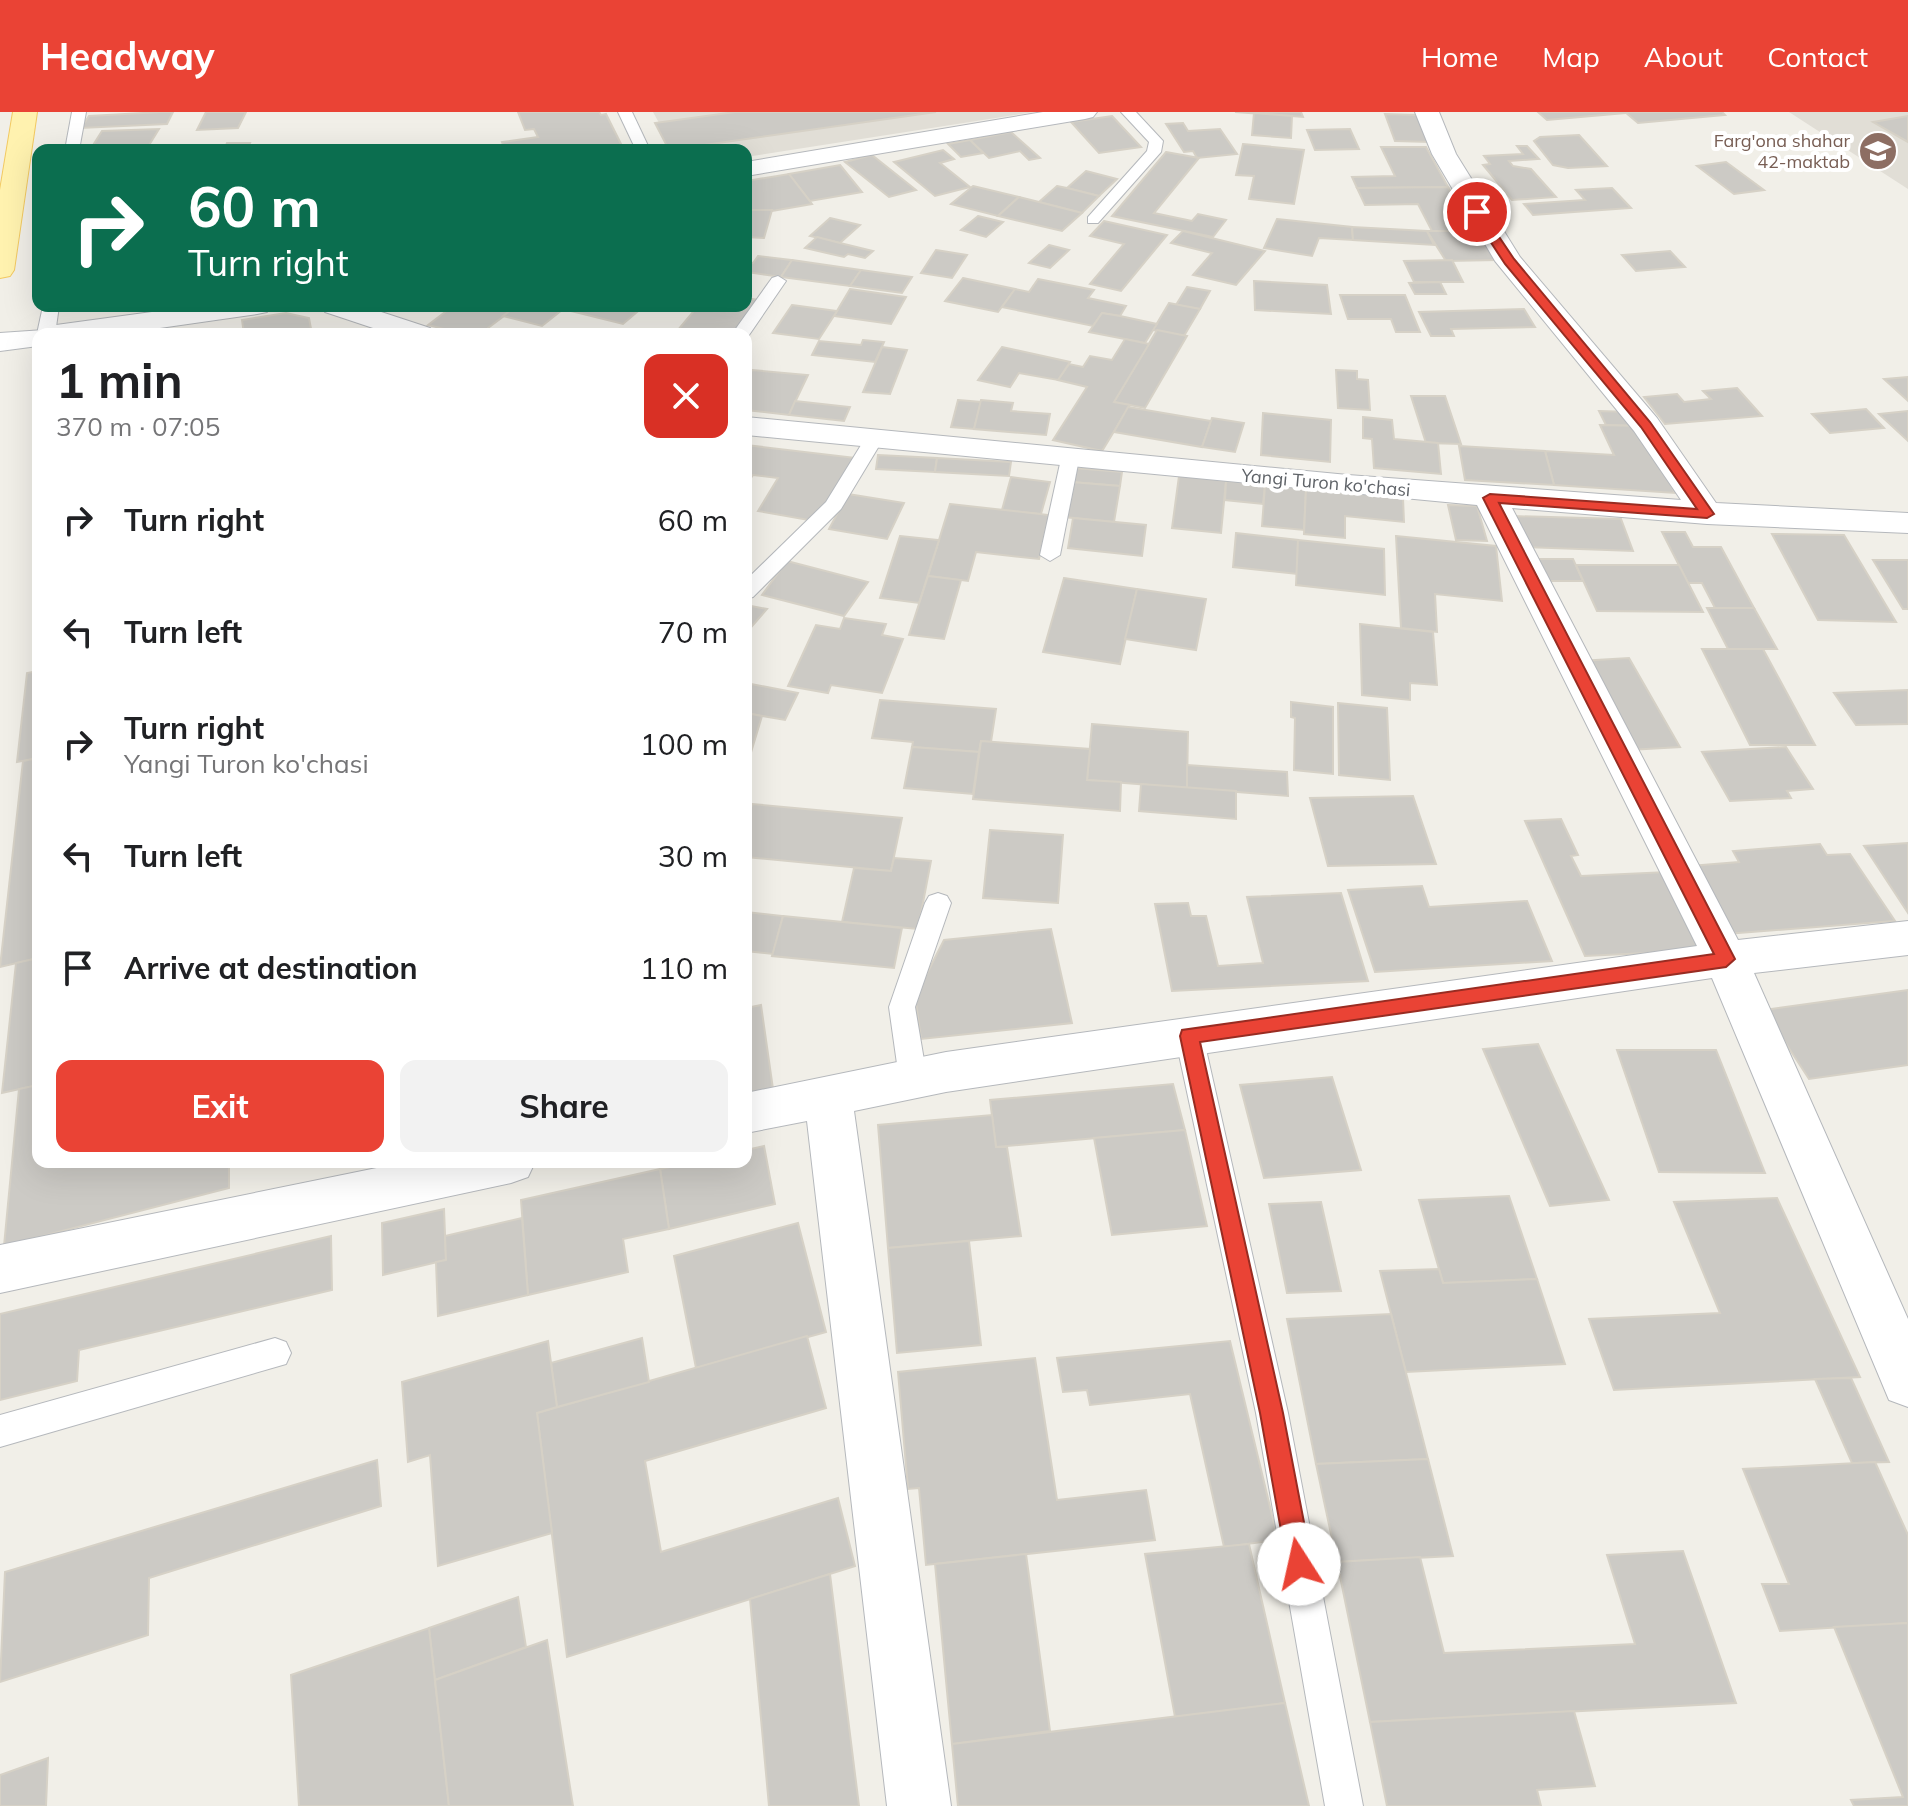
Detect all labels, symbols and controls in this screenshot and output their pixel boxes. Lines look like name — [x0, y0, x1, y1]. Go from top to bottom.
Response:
text: Headway — [40, 32, 215, 80]
text: Home — [1421, 39, 1498, 74]
text: Map — [1542, 39, 1600, 74]
text: About — [1644, 39, 1723, 74]
text: Contact — [1767, 39, 1868, 74]
place label: Farg'ona shahar 42-maktab — [1714, 129, 1850, 173]
school or university icon: Farg'ona shahar 42-maktab — [1857, 130, 1899, 172]
text: 60 m — [188, 171, 321, 241]
icon: right — [56, 176, 160, 280]
pin — [1443, 178, 1511, 246]
icon: arrive — [1455, 190, 1499, 234]
text: Turn right — [188, 240, 349, 285]
text: 1 min — [56, 350, 183, 410]
button: close — [644, 354, 728, 438]
text: 370 m · 07:05 — [56, 410, 220, 443]
street label: Yangi Turon ko'chasi — [1240, 464, 1411, 501]
icon: right — [56, 498, 100, 542]
text: Turn right — [124, 501, 264, 539]
text: 60 m — [658, 501, 728, 539]
icon: left — [56, 610, 100, 654]
text: Turn left — [124, 613, 242, 651]
text: 70 m — [658, 613, 728, 651]
text: Turn right — [124, 709, 264, 747]
icon: right — [56, 722, 100, 766]
text: 100 m — [640, 725, 728, 763]
text: Yangi Turon ko'chasi — [124, 747, 369, 780]
icon: left — [56, 834, 100, 878]
text: Turn left — [124, 837, 242, 875]
text: 30 m — [658, 837, 728, 875]
icon: arrive — [56, 946, 100, 990]
text: Arrive at destination — [124, 949, 418, 987]
text: 110 m — [640, 949, 728, 987]
button: Exit — [56, 1060, 384, 1152]
button: Share — [400, 1060, 728, 1152]
position arrow — [1257, 1522, 1341, 1606]

